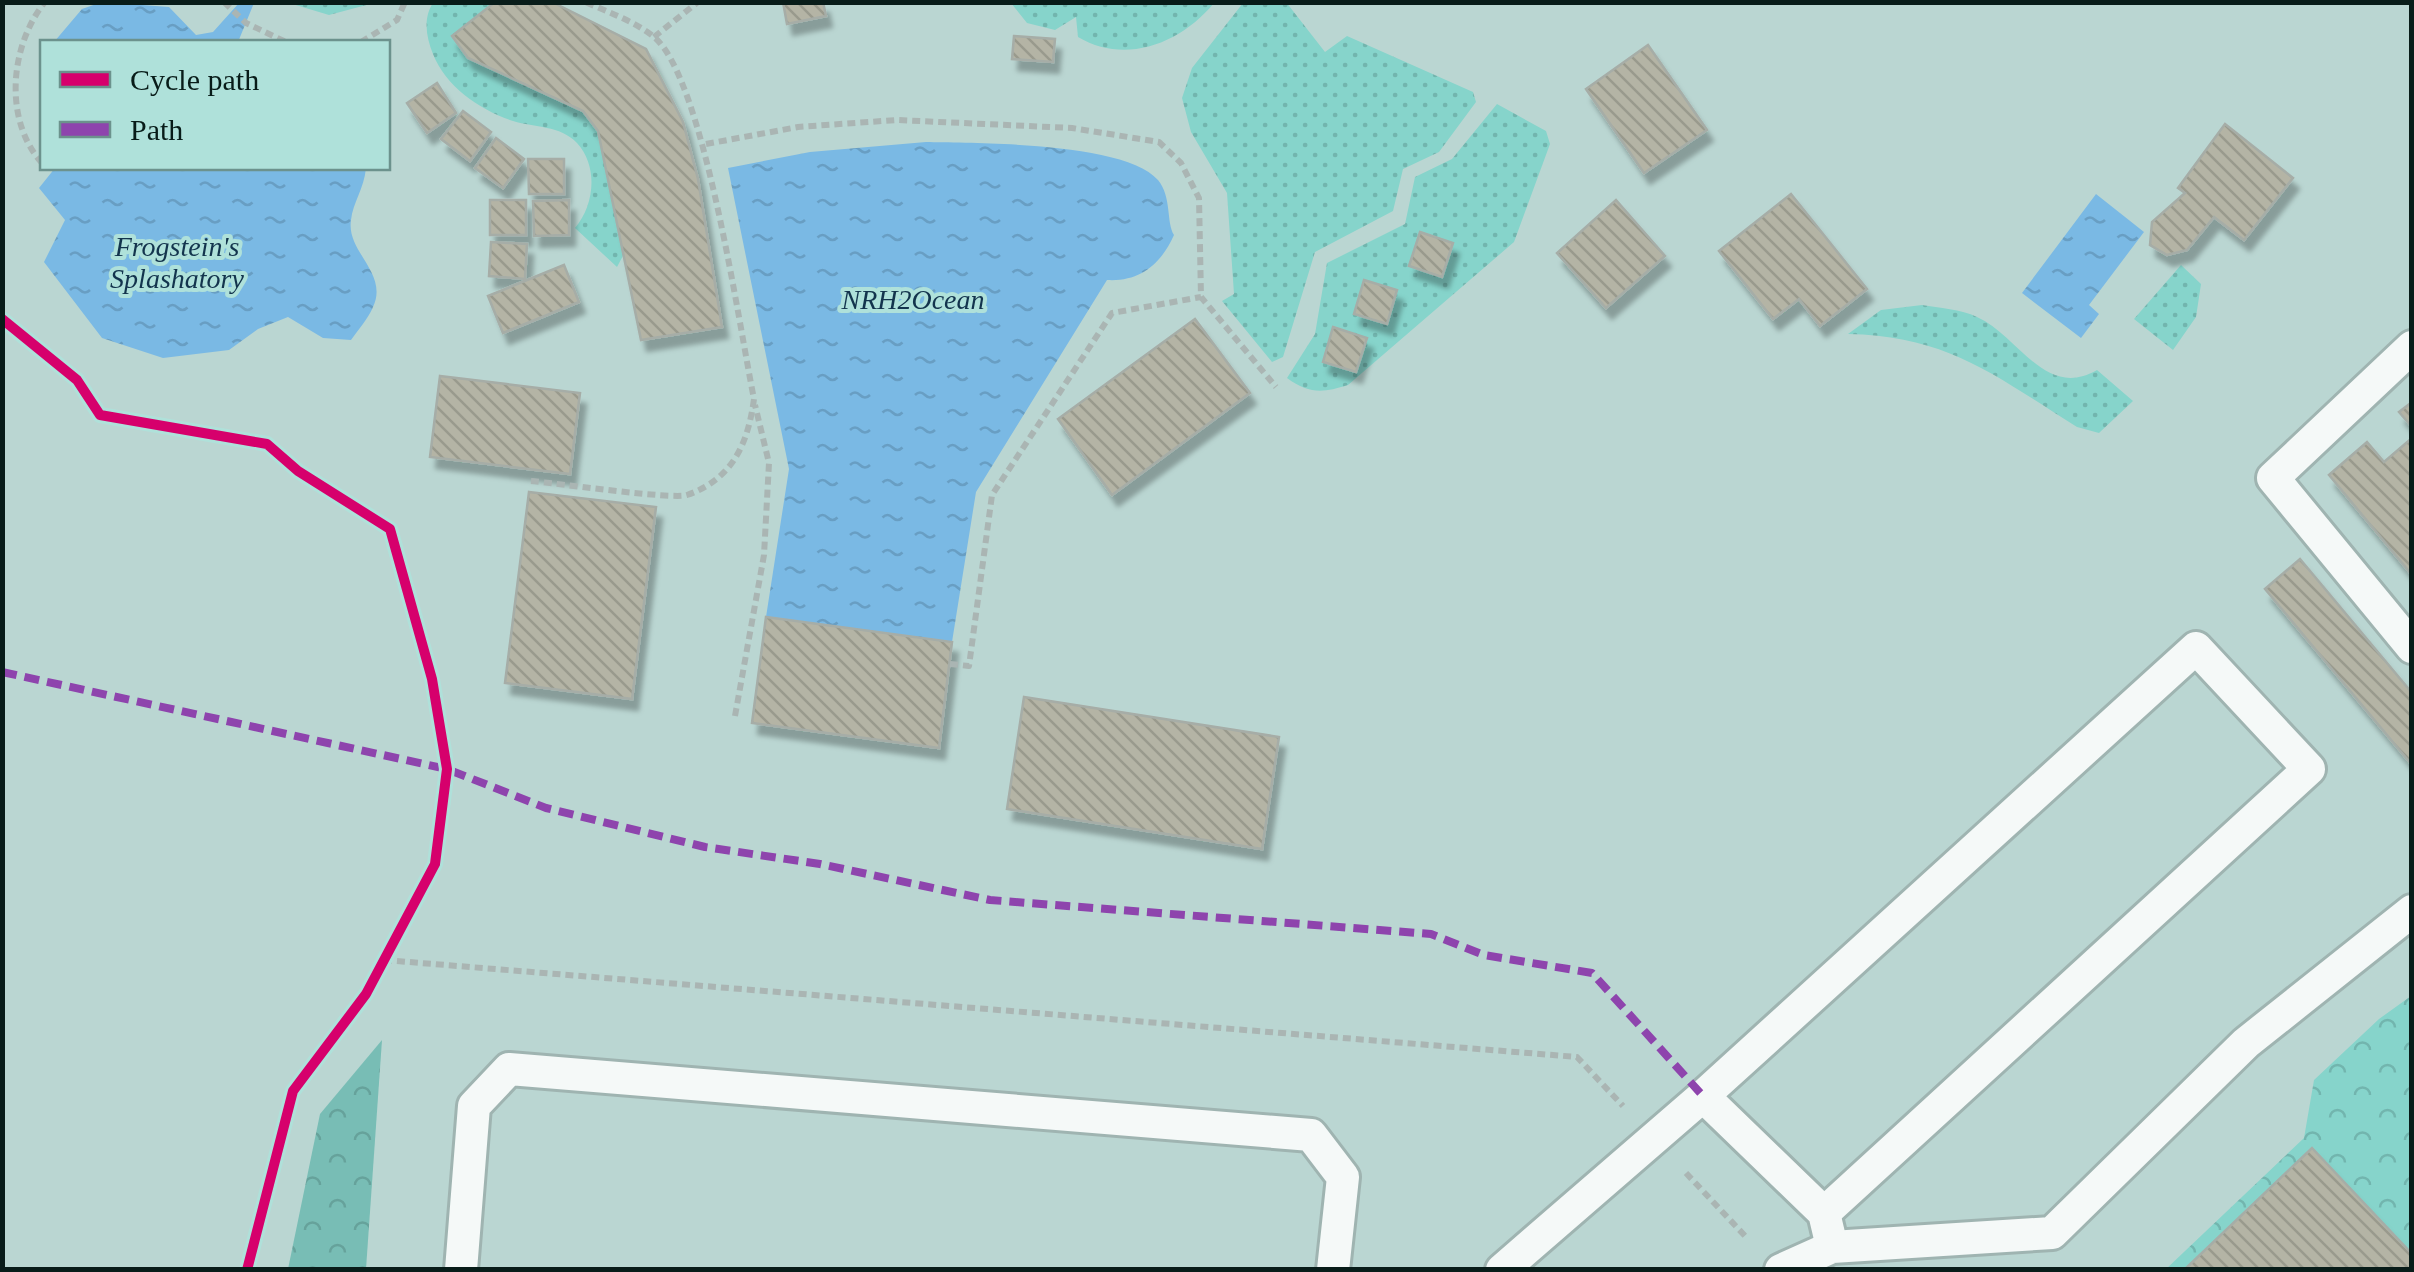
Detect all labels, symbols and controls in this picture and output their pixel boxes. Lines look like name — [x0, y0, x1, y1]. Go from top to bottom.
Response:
legend — [40, 40, 390, 170]
text: Cycle path — [130, 63, 259, 96]
text: Path — [130, 113, 183, 146]
water label: Frogstein's Splashatory — [110, 231, 244, 294]
water label: NRH2Ocean — [840, 284, 985, 315]

